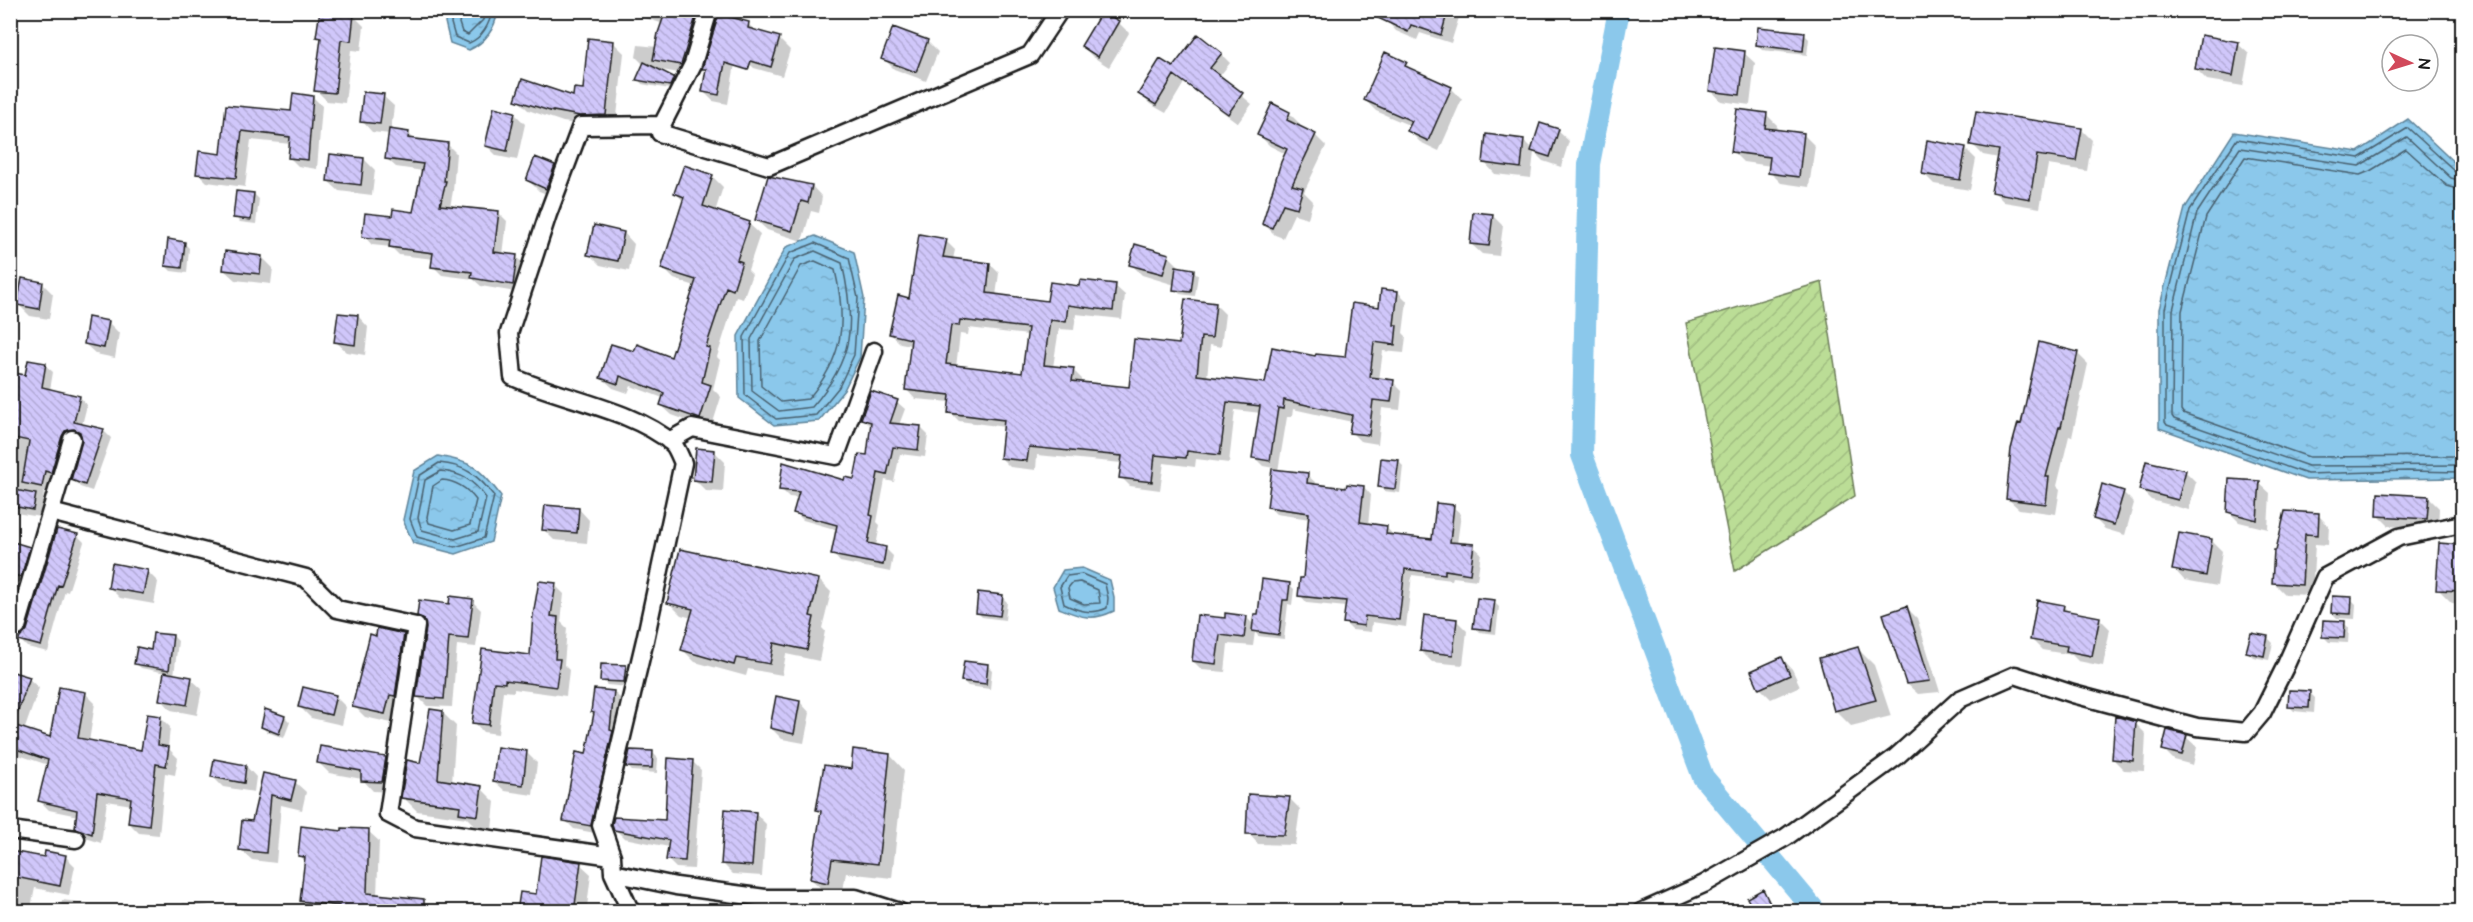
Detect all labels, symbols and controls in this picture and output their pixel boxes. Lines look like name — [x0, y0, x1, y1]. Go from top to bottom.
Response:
north arrow — [2380, 33, 2440, 93]
text: N — [2413, 58, 2435, 70]

